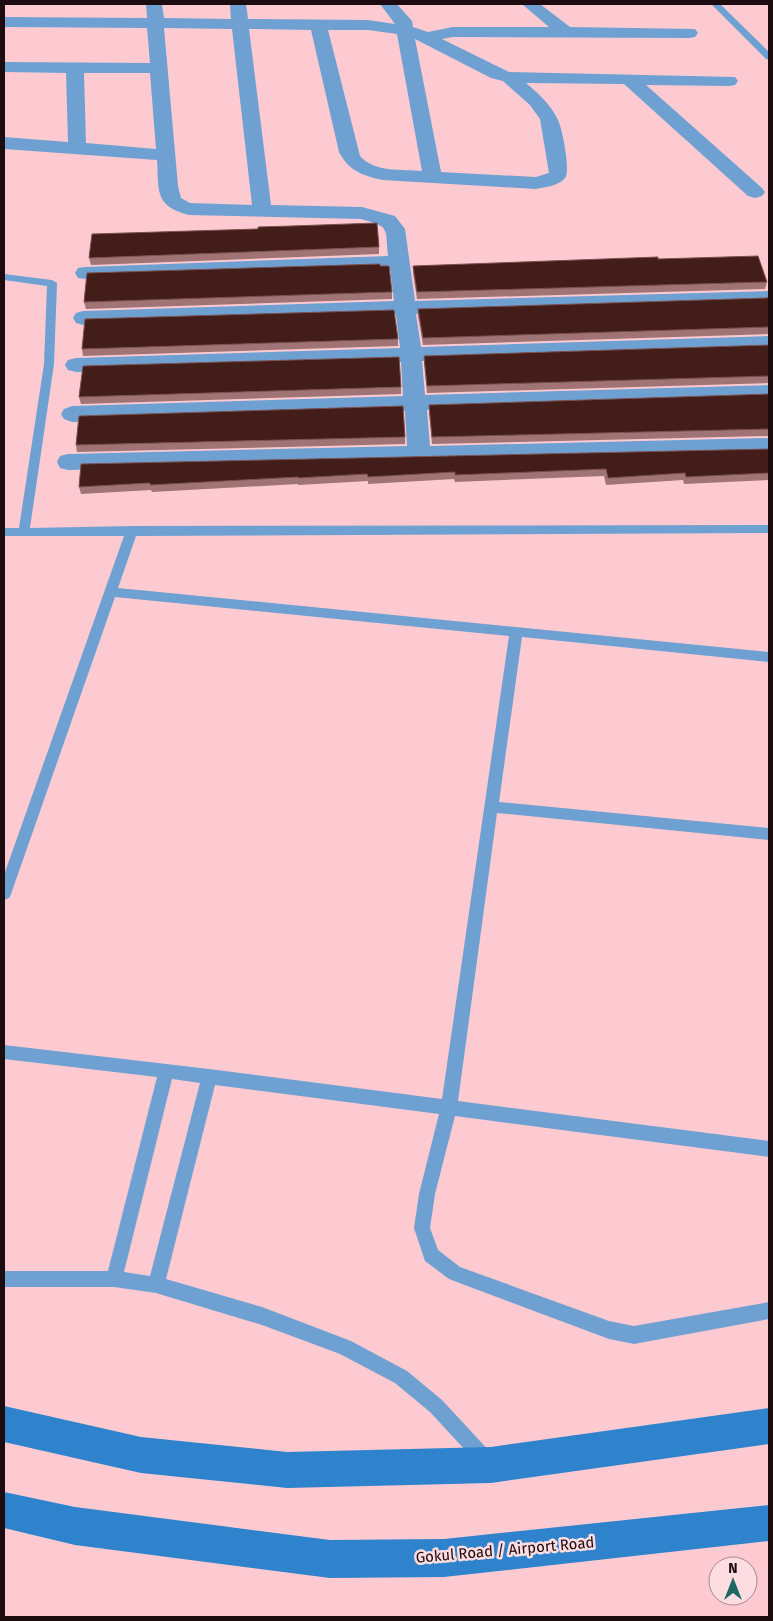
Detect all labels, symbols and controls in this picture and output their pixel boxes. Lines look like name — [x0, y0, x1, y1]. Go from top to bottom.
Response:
street label: Gokul Road / Airport Road — [415, 1533, 595, 1567]
north arrow — [708, 1556, 758, 1606]
text: N — [728, 1560, 738, 1577]

